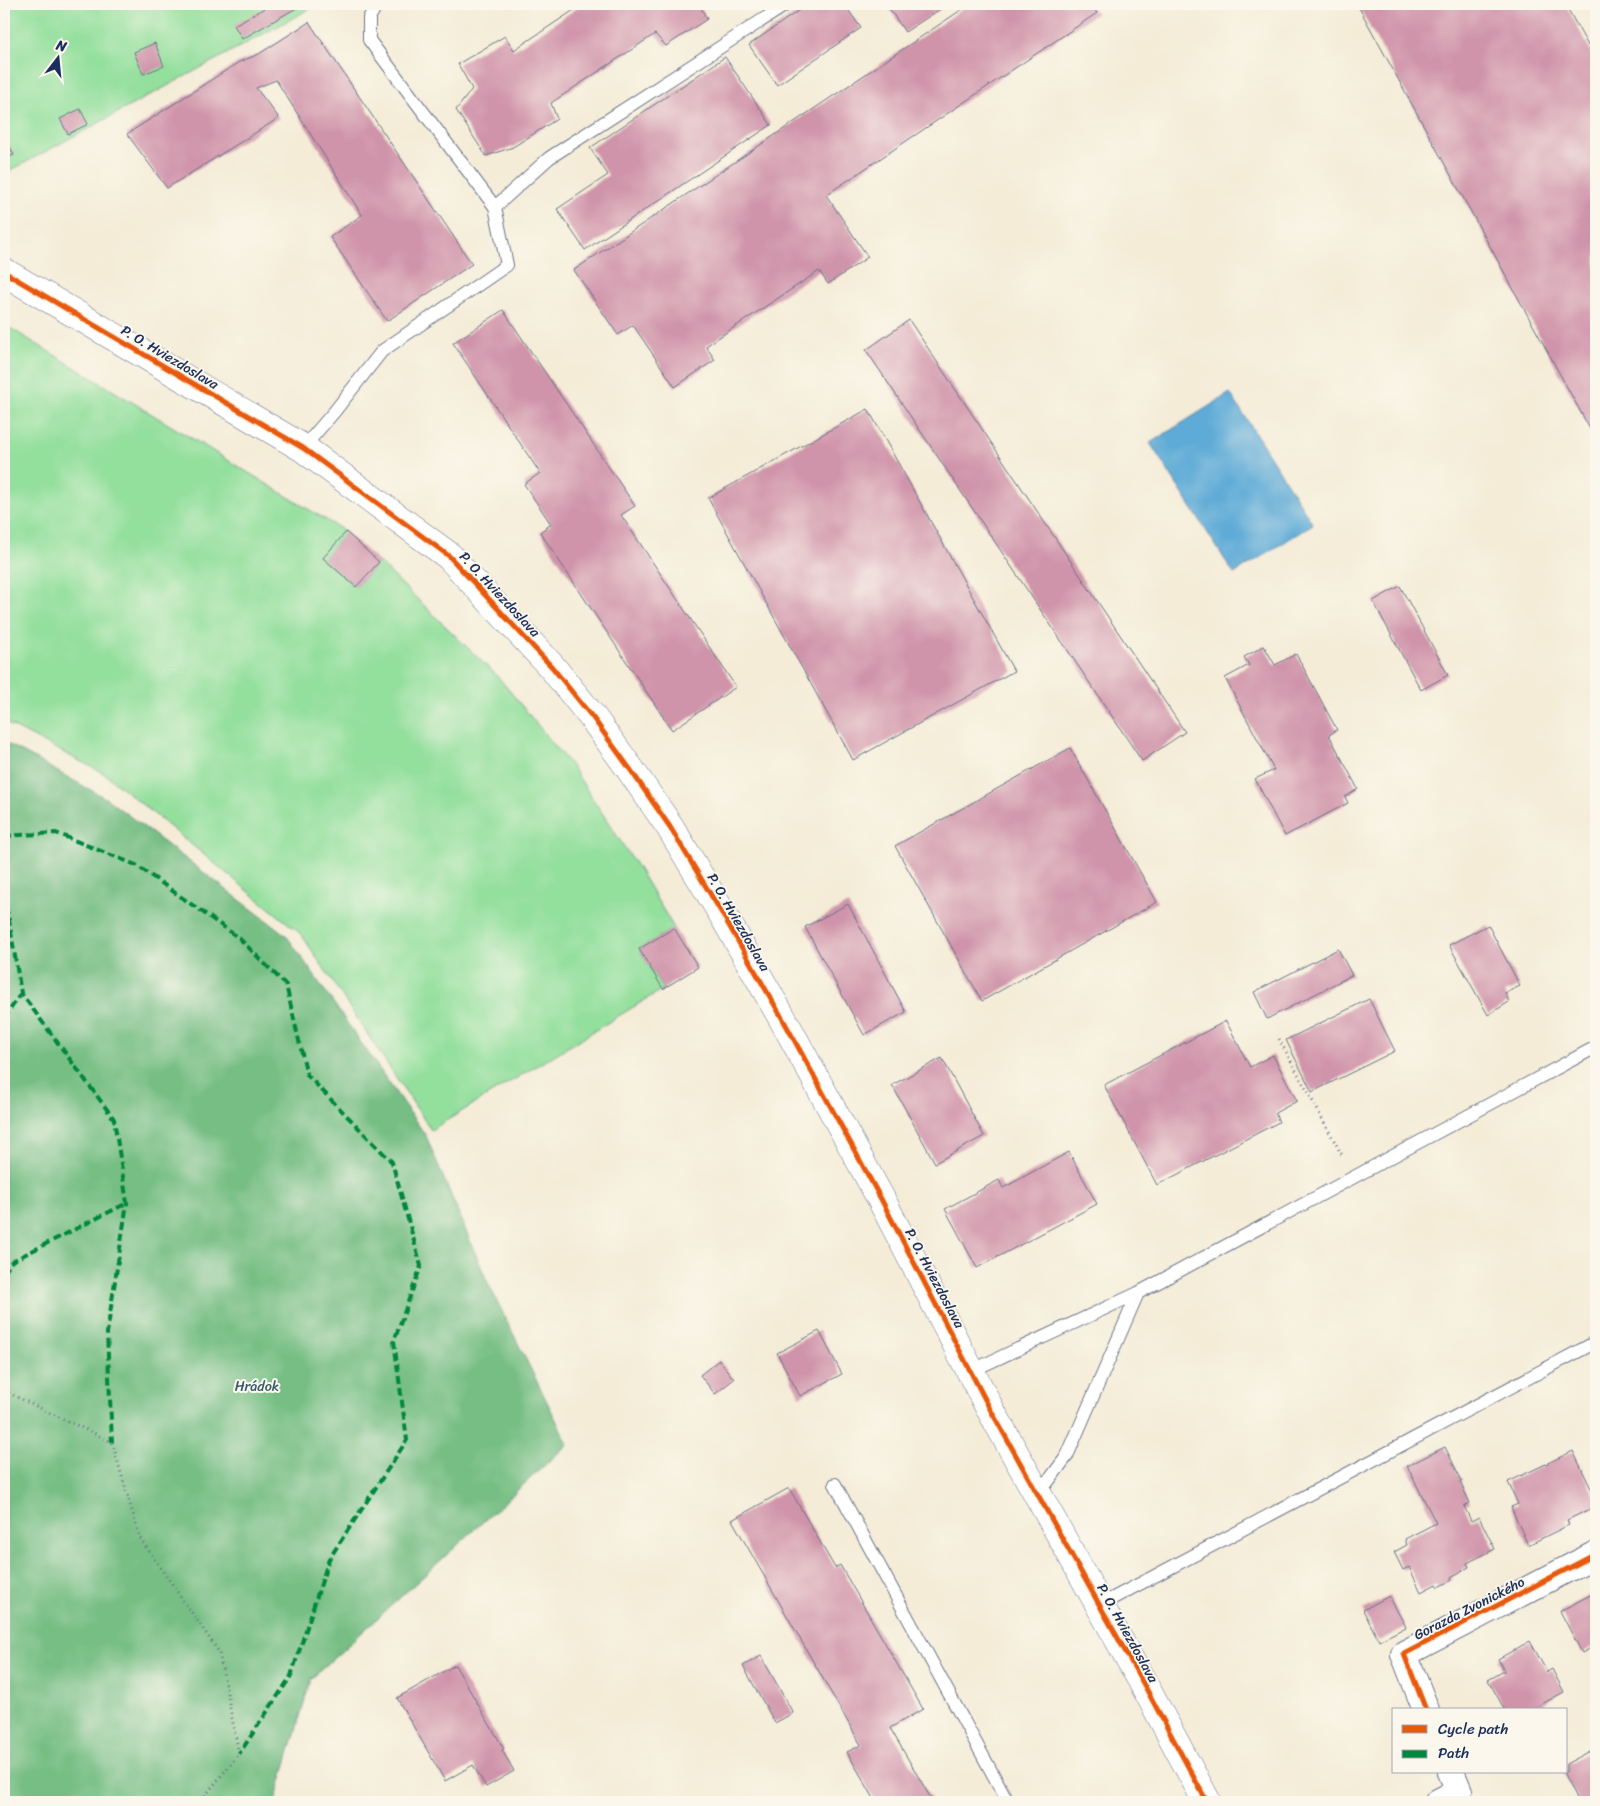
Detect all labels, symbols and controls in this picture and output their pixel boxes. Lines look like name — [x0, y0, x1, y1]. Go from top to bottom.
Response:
north arrow — [32, 32, 82, 82]
text: N — [52, 32, 70, 59]
street label: P. O. Hviezdoslava — [116, 318, 224, 397]
street label: P. O. Hviezdoslava — [453, 545, 547, 644]
street label: P. O. Hviezdoslava — [700, 868, 778, 977]
street label: P. O. Hviezdoslava — [898, 1224, 972, 1334]
park label: Hrádok — [235, 1374, 279, 1399]
street label: Gorazda Zvonického — [1409, 1570, 1529, 1647]
street label: P. O. Hviezdoslava — [1090, 1579, 1166, 1688]
legend — [1392, 1708, 1568, 1774]
text: Cycle path — [1438, 1716, 1509, 1742]
text: Path — [1438, 1740, 1469, 1766]

